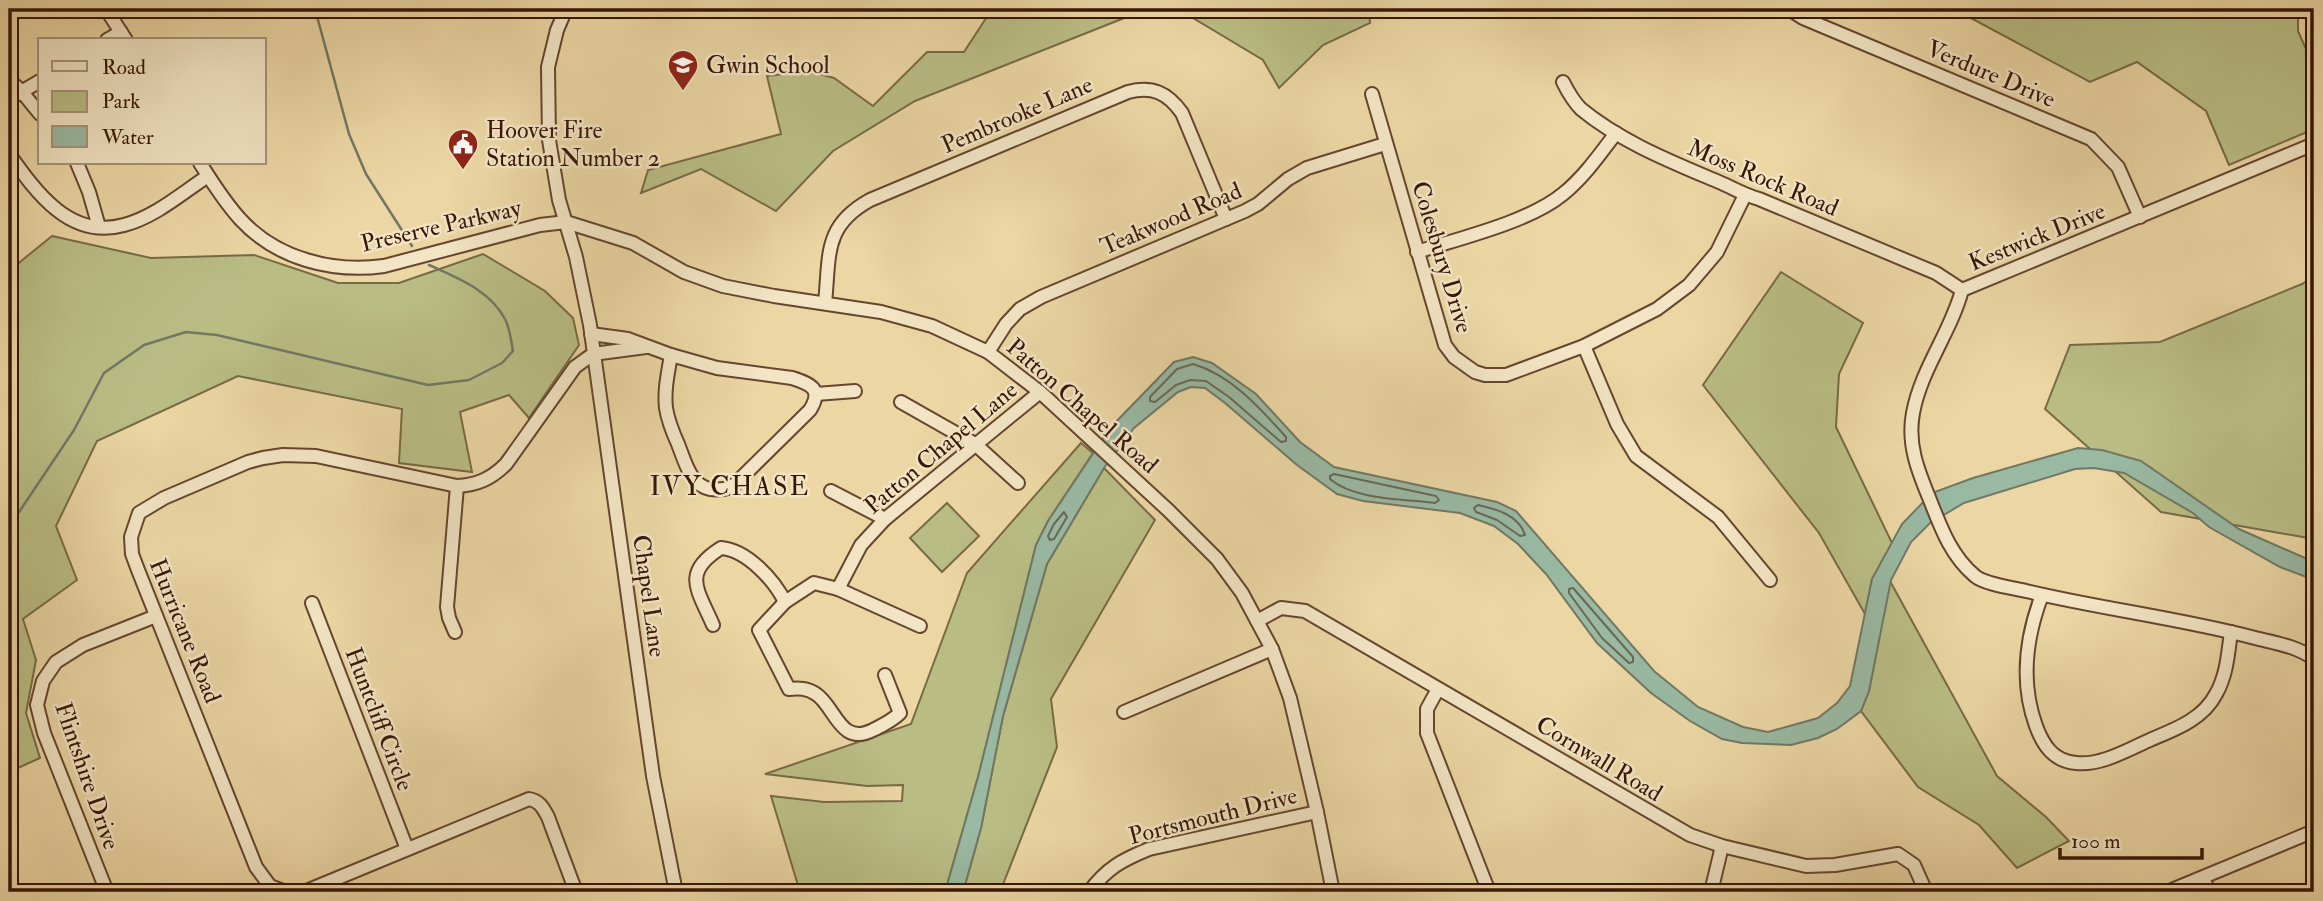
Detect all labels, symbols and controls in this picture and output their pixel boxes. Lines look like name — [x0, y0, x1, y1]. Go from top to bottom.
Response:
street label: Verdure Drive — [1922, 33, 2060, 115]
legend — [38, 38, 266, 164]
school or university icon: Gwin School — [666, 48, 700, 92]
place label: Gwin School — [706, 50, 830, 81]
text: Road — [102, 54, 147, 81]
street label: Pembrooke Lane — [937, 69, 1097, 161]
text: Park — [102, 88, 140, 115]
place label: Hoover Fire Station Number 2 — [486, 115, 660, 174]
text: Water — [101, 124, 154, 151]
public building icon: Hoover Fire Station Number 2 — [446, 127, 480, 171]
street label: Moss Rock Road — [1683, 132, 1843, 224]
street label: Teakwood Road — [1096, 175, 1247, 263]
street label: Colesbury Drive — [1404, 177, 1480, 337]
street label: Preserve Parkway — [358, 192, 525, 260]
street label: Kestwick Drive — [1964, 196, 2110, 278]
street label: Patton Chapel Road — [1000, 332, 1165, 481]
street label: Patton Chapel Lane — [858, 375, 1024, 521]
district label: IVY CHASE — [650, 471, 810, 503]
street label: Chapel Lane — [625, 533, 673, 659]
street label: Hurricane Road — [142, 554, 228, 708]
street label: Huntcliff Circle — [337, 643, 421, 795]
street label: Flintshire Drive — [47, 698, 127, 854]
street label: Cornwall Road — [1530, 709, 1668, 809]
street label: Portsmouth Drive — [1125, 780, 1301, 852]
scale bar — [2060, 817, 2202, 861]
text: 100 m — [2071, 828, 2121, 855]

